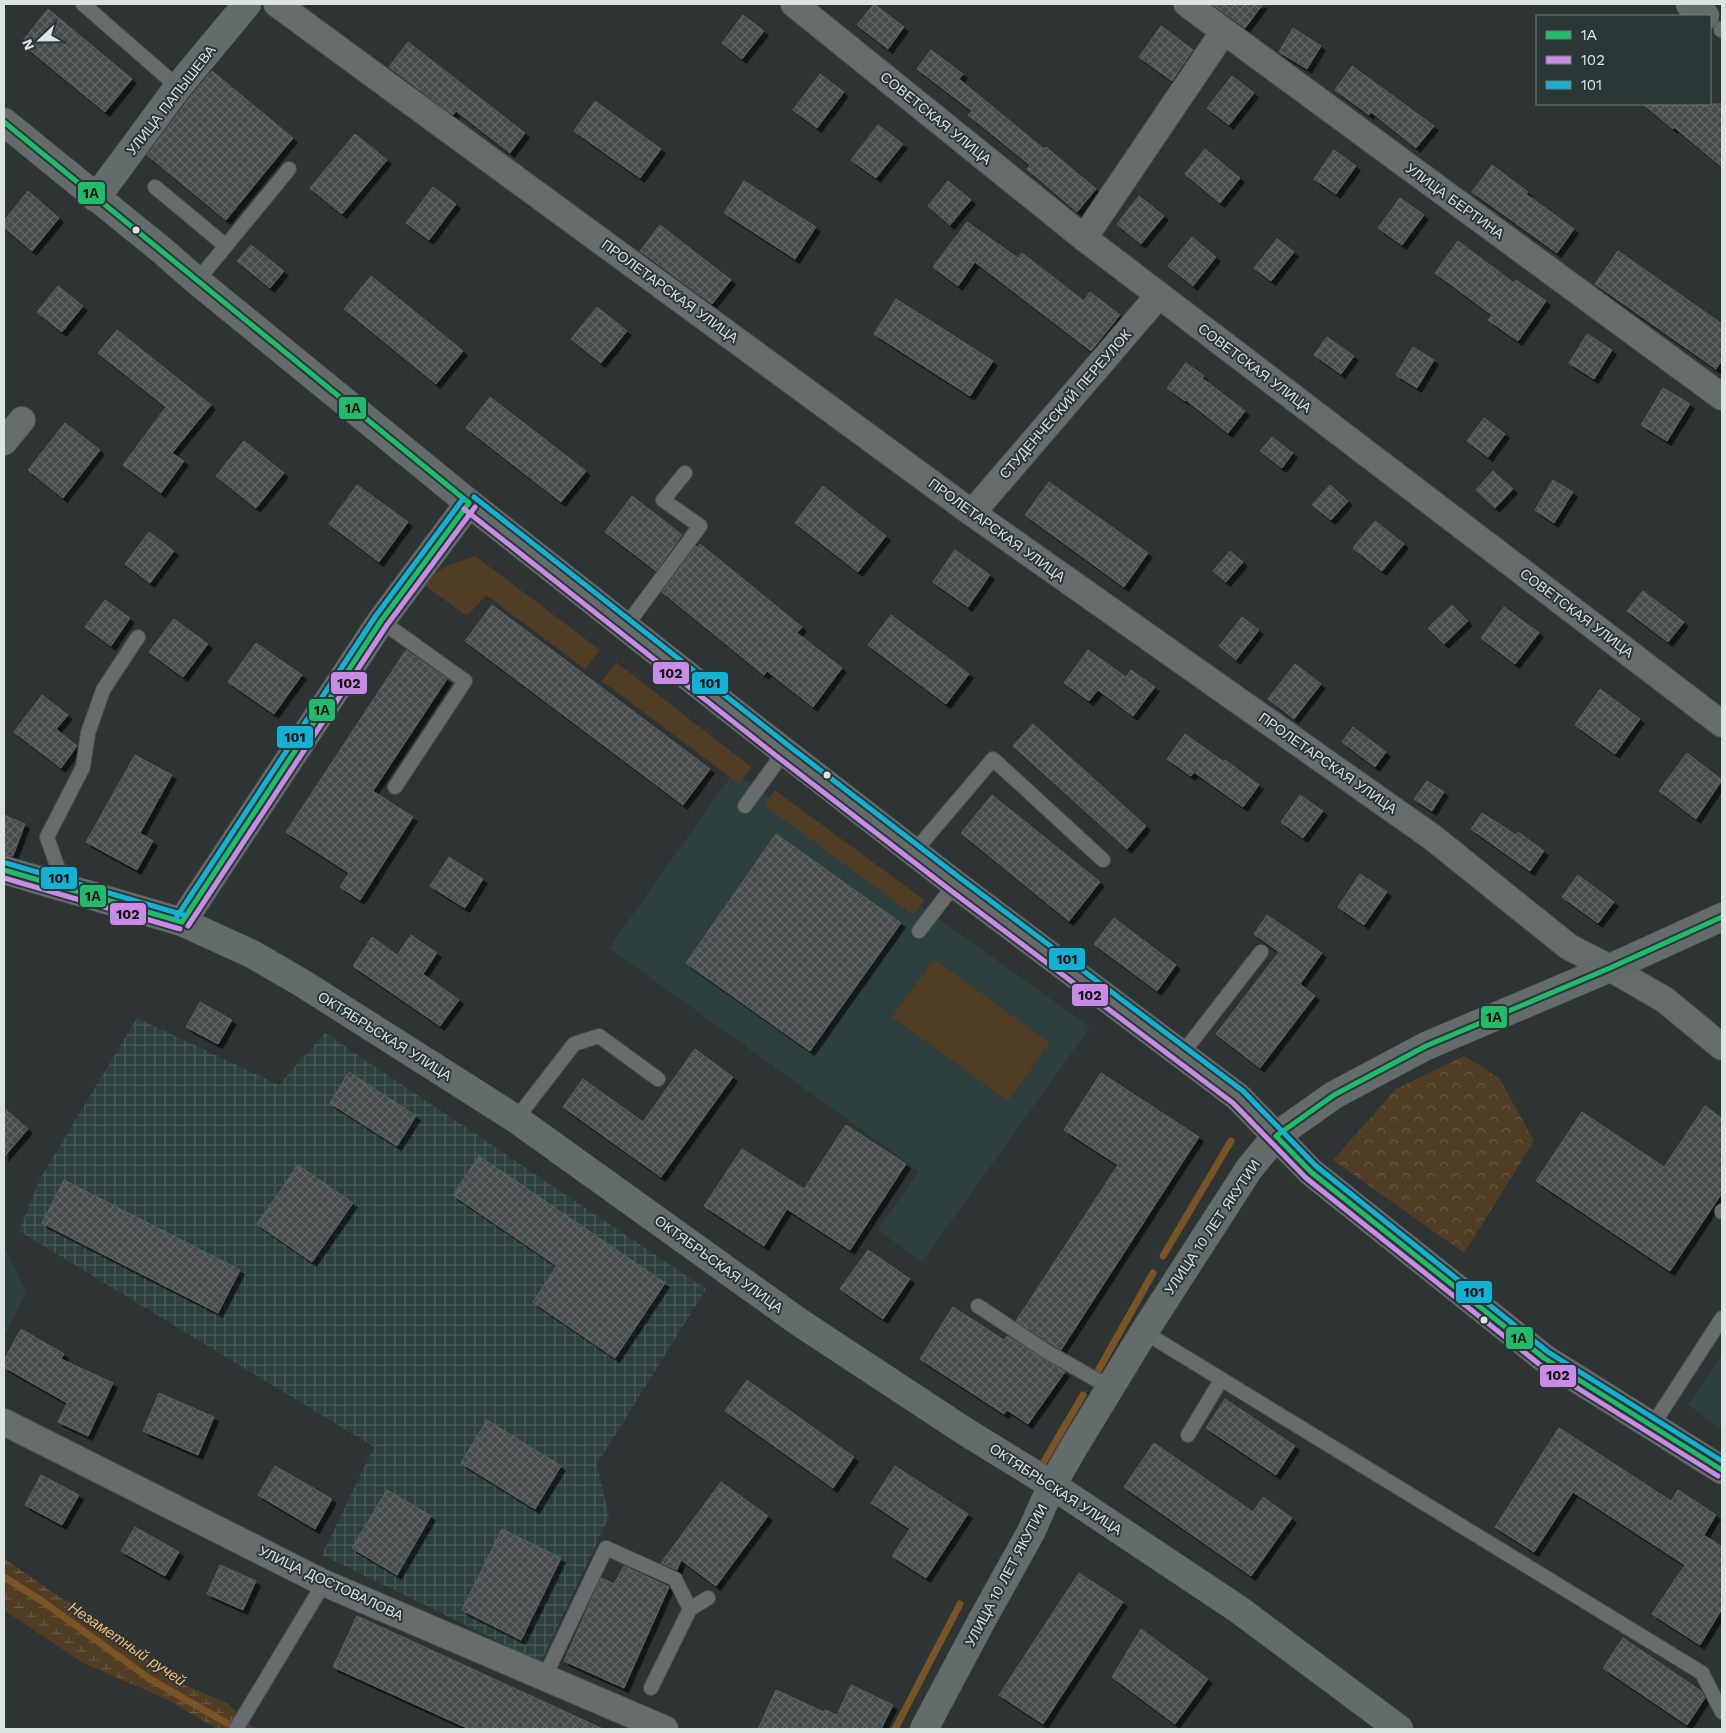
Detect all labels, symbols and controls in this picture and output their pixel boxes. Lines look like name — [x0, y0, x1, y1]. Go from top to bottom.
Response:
north arrow — [15, 15, 65, 65]
legend — [1536, 15, 1711, 105]
text: 1А — [1581, 26, 1597, 44]
text: N — [19, 37, 37, 53]
street label: УЛИЦА ПАПЫШЕВА — [123, 42, 219, 158]
text: 102 — [1581, 51, 1605, 69]
street label: СОВЕТСКАЯ УЛИЦА — [877, 68, 995, 168]
text: 101 — [1581, 76, 1602, 94]
street label: УЛИЦА БЕРТИНА — [1403, 160, 1508, 242]
line badge: 1А — [77, 181, 106, 205]
text: 1А — [83, 185, 99, 201]
unlabelled marker — [131, 225, 141, 235]
street label: ПРОЛЕТАРСКАЯ УЛИЦА — [599, 236, 742, 346]
street label: СОВЕТСКАЯ УЛИЦА — [1195, 320, 1315, 416]
street label: СТУДЕНЧЕСКИЙ ПЕРЕУЛОК — [995, 325, 1135, 482]
line badge: 1А — [338, 396, 367, 420]
text: 1А — [345, 400, 361, 416]
street label: ПРОЛЕТАРСКАЯ УЛИЦА — [926, 475, 1069, 585]
street label: СОВЕТСКАЯ УЛИЦА — [1517, 565, 1637, 661]
line badge: 102 — [652, 661, 690, 685]
text: 102 — [659, 665, 683, 681]
line badge: 102 — [330, 671, 368, 695]
line badge: 101 — [691, 671, 729, 695]
text: 102 — [337, 675, 361, 691]
text: 101 — [699, 675, 721, 691]
line badge: 1А — [308, 698, 336, 722]
text: 1А — [314, 702, 330, 718]
street label: ПРОЛЕТАРСКАЯ УЛИЦА — [1256, 709, 1401, 817]
line badge: 101 — [276, 725, 314, 749]
text: 101 — [284, 729, 306, 745]
unlabelled marker — [822, 770, 832, 780]
line badge: 101 — [40, 866, 78, 890]
text: 101 — [48, 870, 70, 886]
line badge: 1А — [79, 884, 107, 908]
text: 1А — [85, 888, 101, 904]
line badge: 102 — [109, 902, 147, 926]
text: 102 — [116, 906, 140, 922]
line badge: 101 — [1048, 947, 1086, 971]
text: 101 — [1056, 951, 1078, 967]
line badge: 102 — [1071, 983, 1109, 1007]
text: 102 — [1078, 987, 1102, 1003]
street label: ОКТЯБРЬСКАЯ УЛИЦА — [315, 988, 455, 1084]
line badge: 1А — [1480, 1005, 1508, 1029]
text: 1А — [1486, 1009, 1502, 1025]
street label: УЛИЦА 10 ЛЕТ ЯКУТИИ — [1161, 1157, 1263, 1297]
street label: ОКТЯБРЬСКАЯ УЛИЦА — [652, 1212, 787, 1316]
line badge: 101 — [1455, 1280, 1493, 1304]
text: 101 — [1463, 1284, 1485, 1300]
unlabelled marker — [1479, 1315, 1489, 1325]
line badge: 1А — [1505, 1326, 1534, 1350]
text: 1А — [1511, 1330, 1527, 1346]
line badge: 102 — [1539, 1364, 1577, 1388]
text: 102 — [1546, 1367, 1570, 1383]
street label: ОКТЯБРЬСКАЯ УЛИЦА — [987, 1440, 1126, 1538]
street label: УЛИЦА 10 ЛЕТ ЯКУТИИ — [962, 1501, 1050, 1649]
street label: УЛИЦА ДОСТОВАЛОВА — [256, 1542, 406, 1624]
water label: Незаметный ручей — [65, 1598, 190, 1690]

